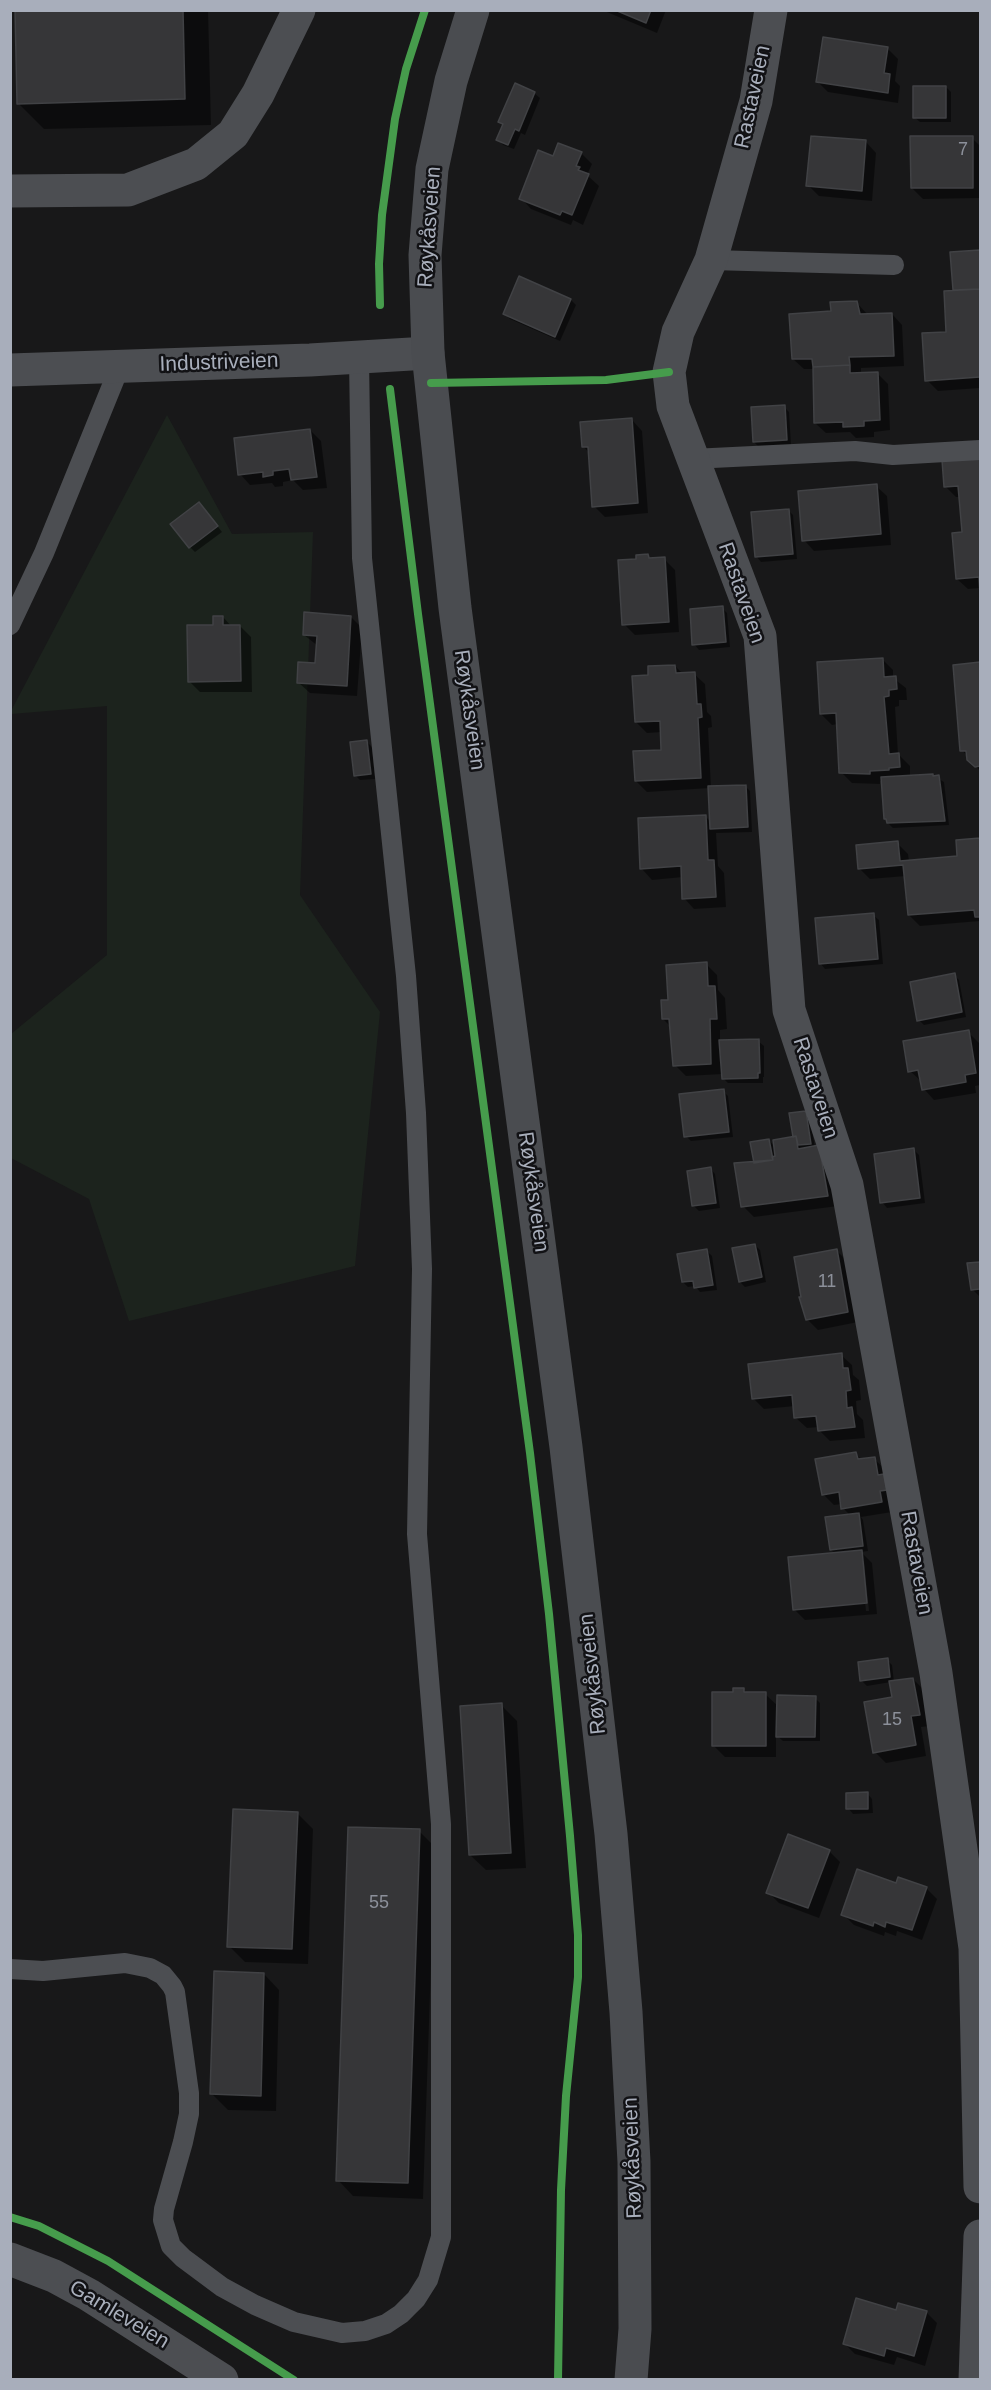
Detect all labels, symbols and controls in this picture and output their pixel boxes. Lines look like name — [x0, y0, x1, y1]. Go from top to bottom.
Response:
street label: Rastaveien — [730, 43, 776, 151]
house number: 7 — [958, 139, 968, 161]
street label: Røykåsveien — [413, 166, 447, 288]
street label: Industriveien — [159, 348, 279, 378]
street label: Rastaveien — [712, 539, 770, 647]
street label: Røykåsveien — [448, 648, 490, 772]
street label: Rastaveien — [787, 1034, 843, 1142]
street label: Røykåsveien — [512, 1130, 554, 1254]
house number: 11 — [818, 1271, 836, 1293]
street label: Rastaveien — [894, 1509, 938, 1617]
street label: Røykåsveien — [574, 1612, 612, 1736]
house number: 15 — [882, 1709, 902, 1731]
house number: 55 — [369, 1892, 389, 1914]
street label: Røykåsveien — [618, 2097, 648, 2219]
street label: Gamleveien — [64, 2275, 174, 2355]

